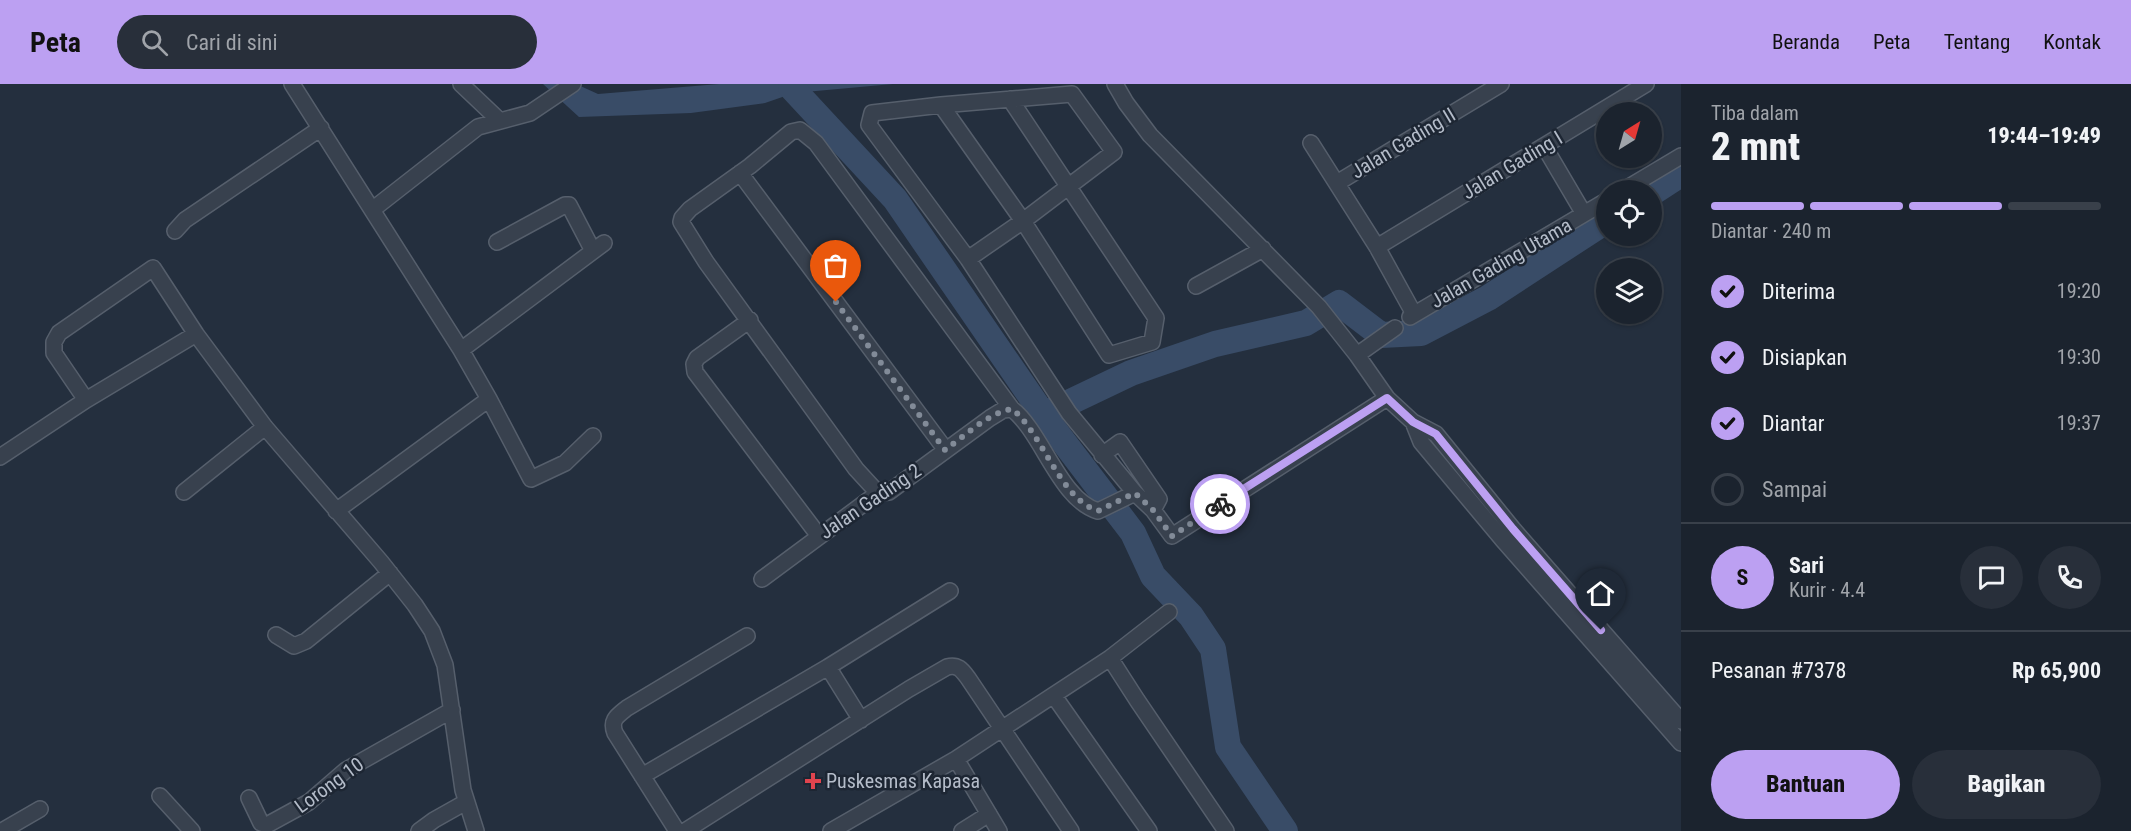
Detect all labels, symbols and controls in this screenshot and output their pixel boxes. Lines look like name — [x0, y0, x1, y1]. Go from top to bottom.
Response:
search box — [117, 15, 537, 69]
text: Peta — [30, 26, 81, 59]
icon: search — [138, 26, 171, 59]
text: Cari di sini — [186, 30, 278, 55]
text: Beranda — [1772, 30, 1840, 54]
text: Peta — [1873, 30, 1911, 54]
text: Tentang — [1944, 30, 2010, 54]
text: Kontak — [2043, 30, 2101, 54]
text: Tiba dalam — [1711, 101, 1799, 125]
street label: Jalan Gading II — [1346, 102, 1460, 184]
north arrow — [1596, 102, 1662, 168]
map controls — [1596, 102, 1662, 324]
text: 19:44–19:49 — [1987, 123, 2101, 148]
text: 2 mnt — [1711, 124, 1800, 170]
street label: Jalan Gading I — [1457, 126, 1567, 204]
button: locate — [1596, 180, 1662, 246]
street label: Jalan Gading Utama — [1426, 213, 1576, 313]
text: Diantar · 240 m — [1711, 219, 1831, 243]
pin — [810, 240, 861, 302]
icon: bag — [819, 249, 852, 282]
button: layers — [1596, 258, 1662, 324]
icon: check — [1711, 275, 1744, 308]
text: Diterima — [1762, 279, 1835, 304]
text: 19:20 — [2057, 279, 2101, 303]
icon: check — [1711, 341, 1744, 374]
text: Disiapkan — [1762, 345, 1847, 370]
text: 19:30 — [2057, 345, 2101, 369]
icon: check — [1711, 407, 1744, 440]
text: Diantar — [1762, 411, 1825, 436]
text: 19:37 — [2057, 411, 2101, 435]
street label: Jalan Gading 2 — [815, 458, 926, 544]
courier — [1190, 474, 1250, 534]
text: Sampai — [1762, 477, 1827, 502]
icon: bike — [1204, 488, 1237, 521]
button: chat — [1960, 546, 2023, 609]
button: phone — [2038, 546, 2101, 609]
text: Sari — [1789, 553, 1824, 578]
text: S — [1737, 565, 1748, 590]
pin — [1575, 568, 1626, 630]
icon: home — [1584, 577, 1617, 610]
text: Kurir · 4.4 — [1789, 578, 1865, 602]
text: Pesanan #7378 — [1711, 658, 1846, 683]
text: Rp 65,900 — [2012, 658, 2101, 683]
button: Bantuan — [1711, 750, 1900, 819]
button: Bagikan — [1912, 750, 2101, 819]
street label: Lorong 10 — [290, 752, 368, 818]
place label: Puskesmas Kapasa — [826, 769, 980, 793]
marker: Puskesmas Kapasa — [804, 772, 822, 790]

